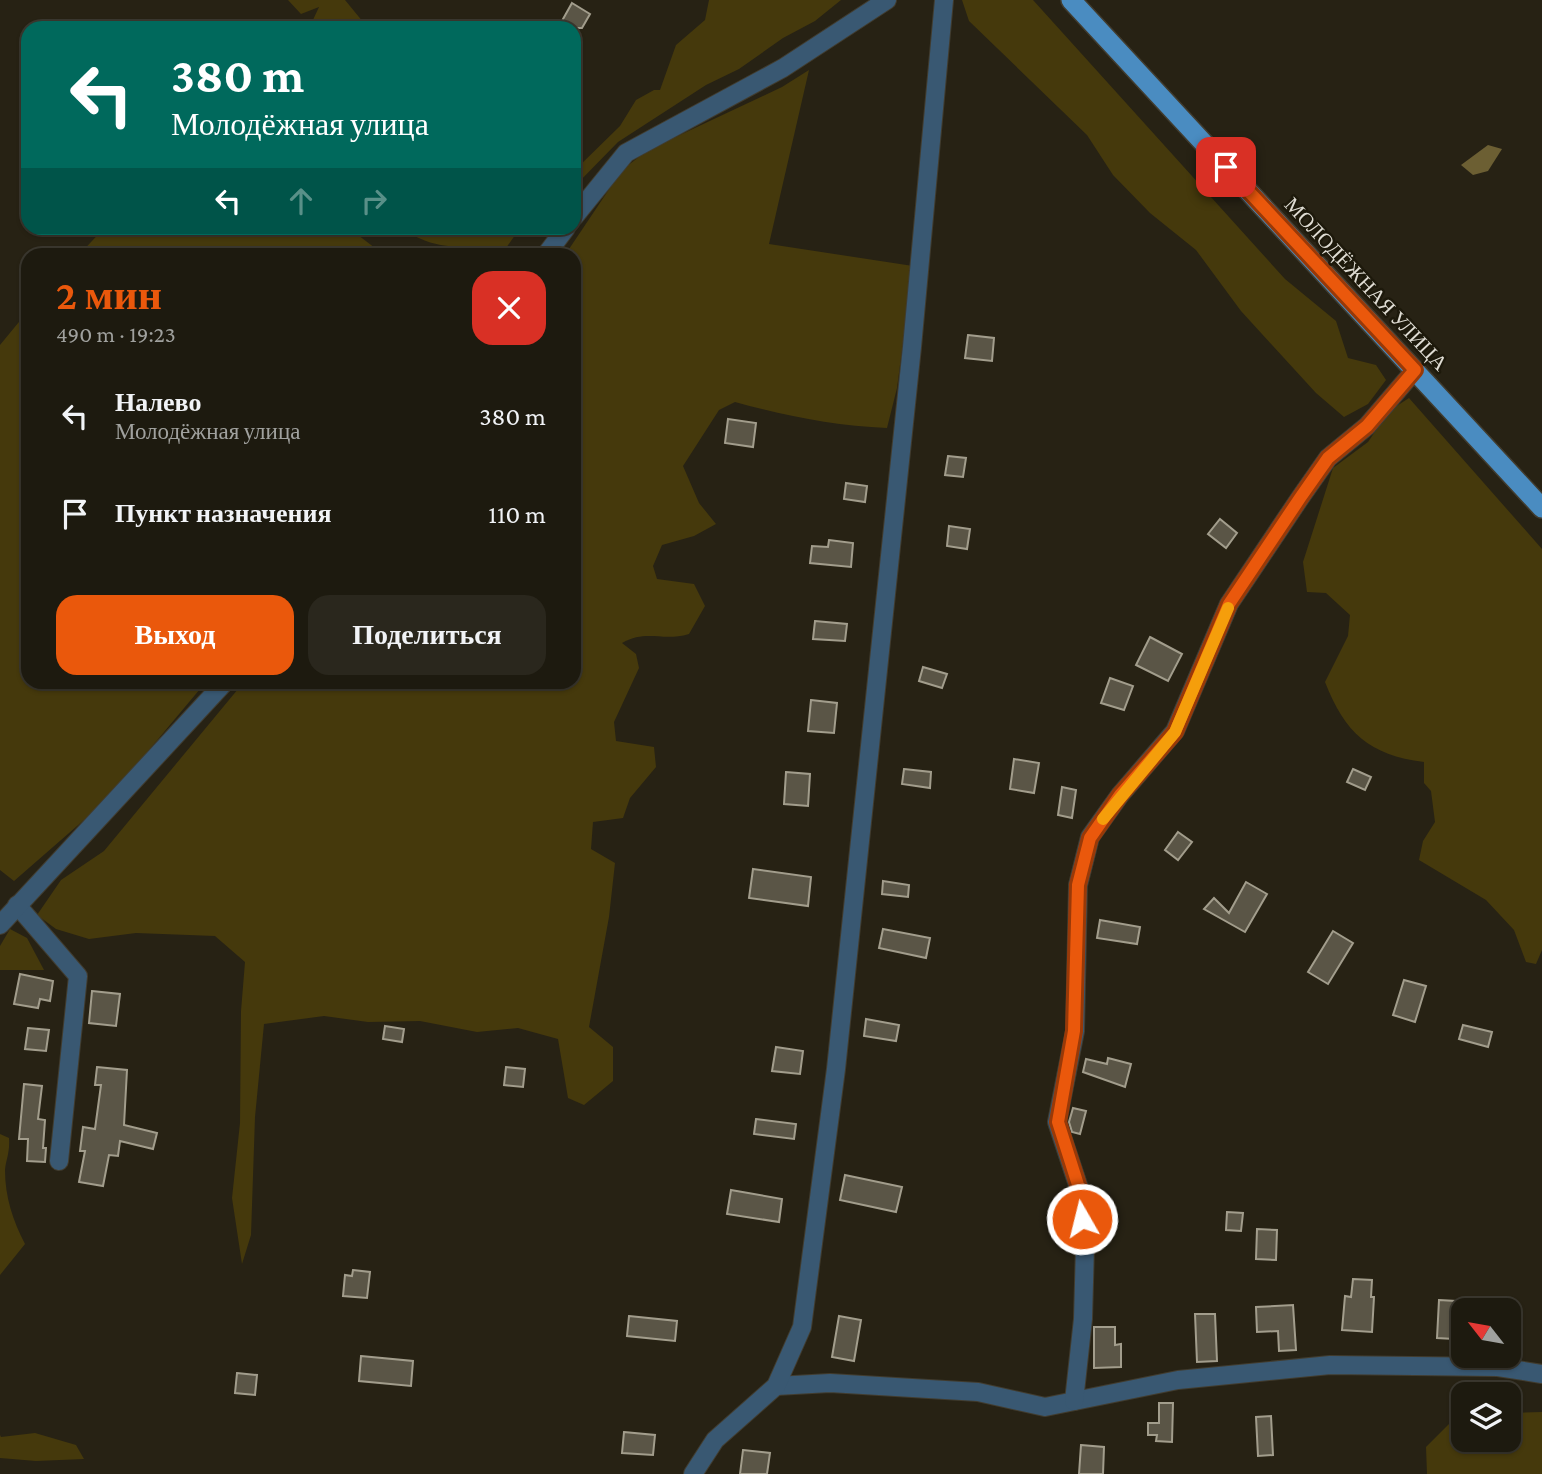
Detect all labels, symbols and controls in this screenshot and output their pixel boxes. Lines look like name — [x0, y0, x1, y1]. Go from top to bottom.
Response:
text: 380 m — [171, 48, 304, 103]
icon: left — [56, 49, 147, 140]
text: Молодёжная улица — [171, 106, 429, 142]
pin — [1196, 137, 1256, 197]
icon: arrive — [1207, 148, 1245, 186]
icon: left — [209, 182, 247, 220]
icon: ahead — [282, 182, 320, 220]
icon: right — [355, 182, 393, 220]
street label: МОЛОДЁЖНАЯ УЛИЦА — [1280, 193, 1453, 376]
text: 2 мин — [56, 271, 162, 318]
button: close — [472, 271, 546, 345]
text: 490 m · 19:23 — [56, 321, 176, 347]
text: Налево — [115, 388, 201, 417]
icon: left — [56, 397, 94, 435]
text: 380 m — [479, 402, 546, 431]
text: Молодёжная улица — [115, 418, 300, 444]
icon: arrive — [56, 495, 94, 533]
text: Пункт назначения — [115, 499, 332, 528]
text: 110 m — [488, 500, 546, 529]
button: Выход — [56, 595, 294, 675]
button: Поделиться — [308, 595, 546, 675]
position arrow — [1045, 1182, 1119, 1256]
north arrow — [1451, 1298, 1521, 1368]
map controls — [1451, 1298, 1521, 1452]
button: layers — [1451, 1382, 1521, 1452]

